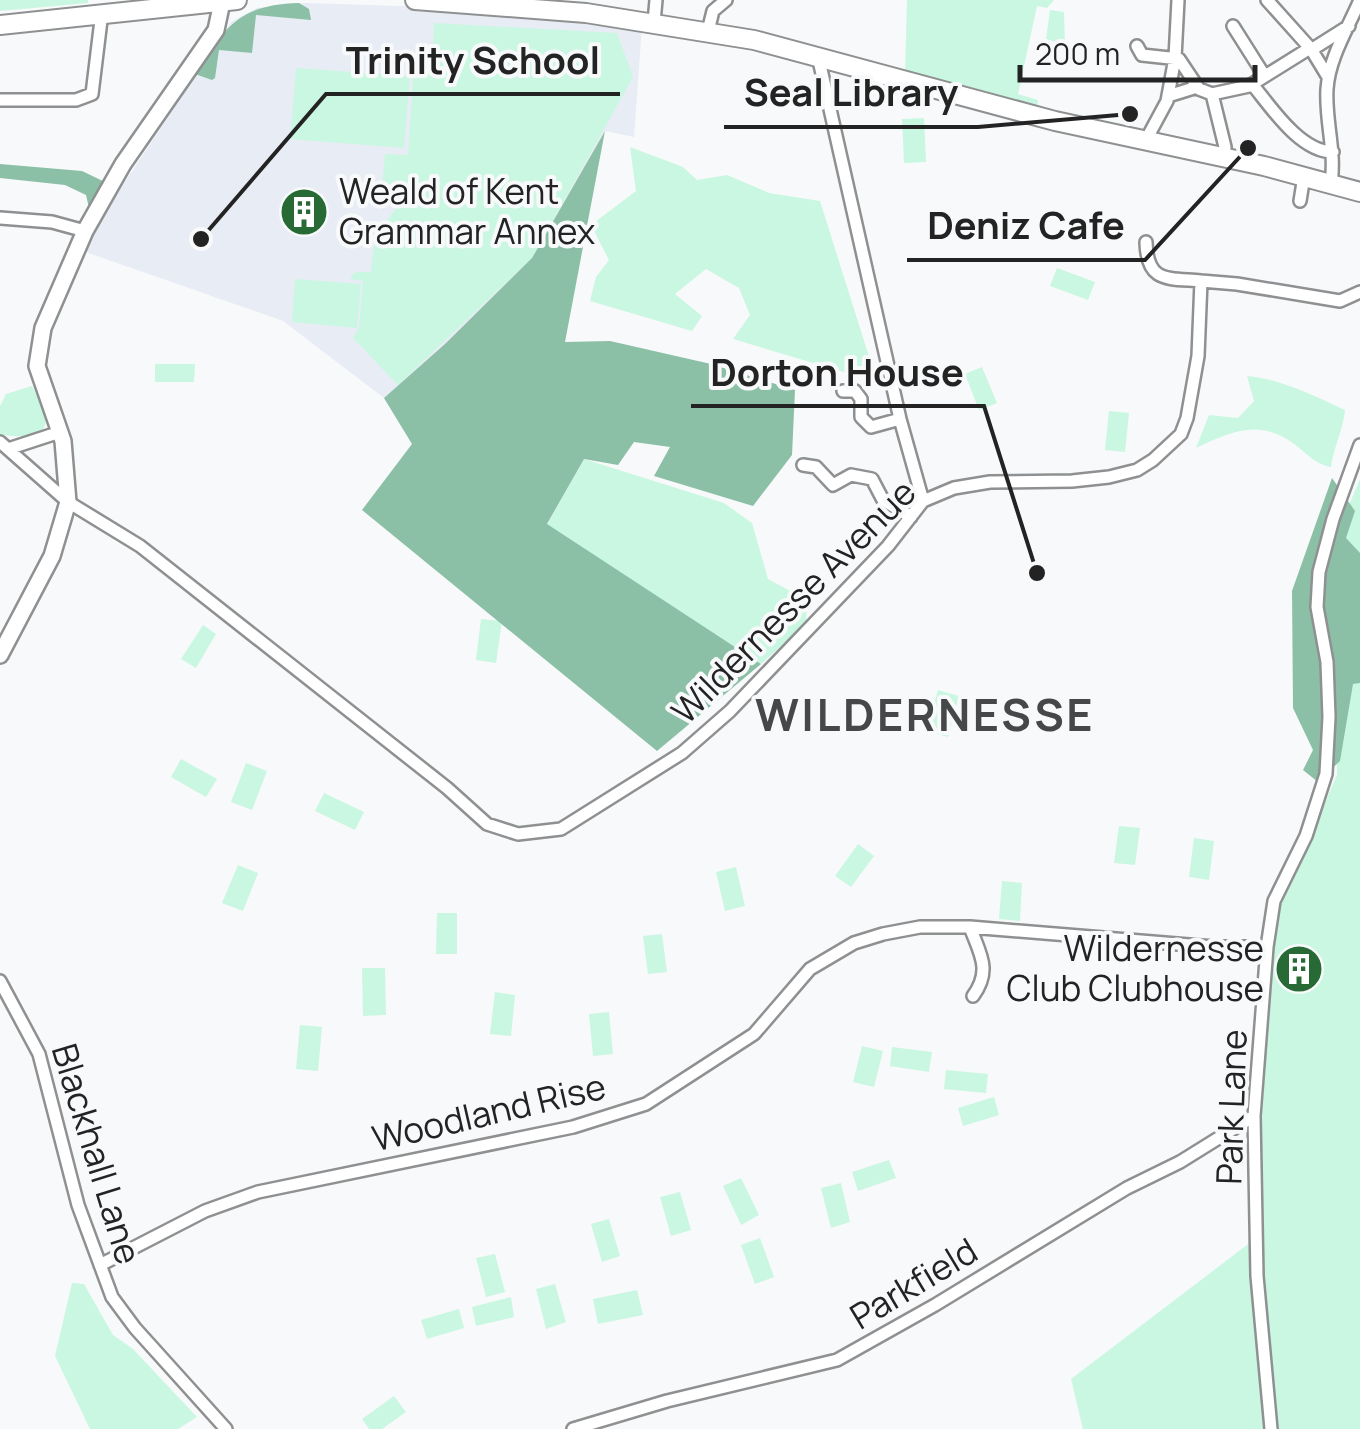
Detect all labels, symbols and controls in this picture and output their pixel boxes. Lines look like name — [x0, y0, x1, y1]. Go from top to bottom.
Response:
scale bar — [1020, 20, 1255, 82]
callout: Trinity School — [326, 26, 620, 94]
text: Trinity School — [346, 33, 600, 85]
text: 200 m — [1035, 33, 1120, 74]
callout: Seal Library — [724, 59, 978, 127]
text: Seal Library — [744, 65, 959, 117]
place label: Weald of Kent Grammar Annex — [339, 167, 596, 255]
building icon: Weald of Kent Grammar Annex — [278, 186, 330, 238]
callout: Deniz Cafe — [907, 192, 1145, 260]
text: Deniz Cafe — [927, 198, 1125, 250]
callout: Dorton House — [691, 338, 984, 406]
text: Dorton House — [710, 345, 964, 397]
street label: Wildernesse Avenue — [661, 469, 926, 734]
district label: WILDERNESSE — [755, 683, 1095, 745]
place label: Wildernesse Club Clubhouse — [1006, 924, 1264, 1012]
building icon: Wildernesse Club Clubhouse — [1273, 943, 1325, 995]
street label: Park Lane — [1204, 1029, 1258, 1185]
street label: Blackhall Lane — [41, 1038, 153, 1270]
street label: Woodland Rise — [367, 1062, 610, 1162]
street label: Parkfield — [841, 1226, 986, 1340]

